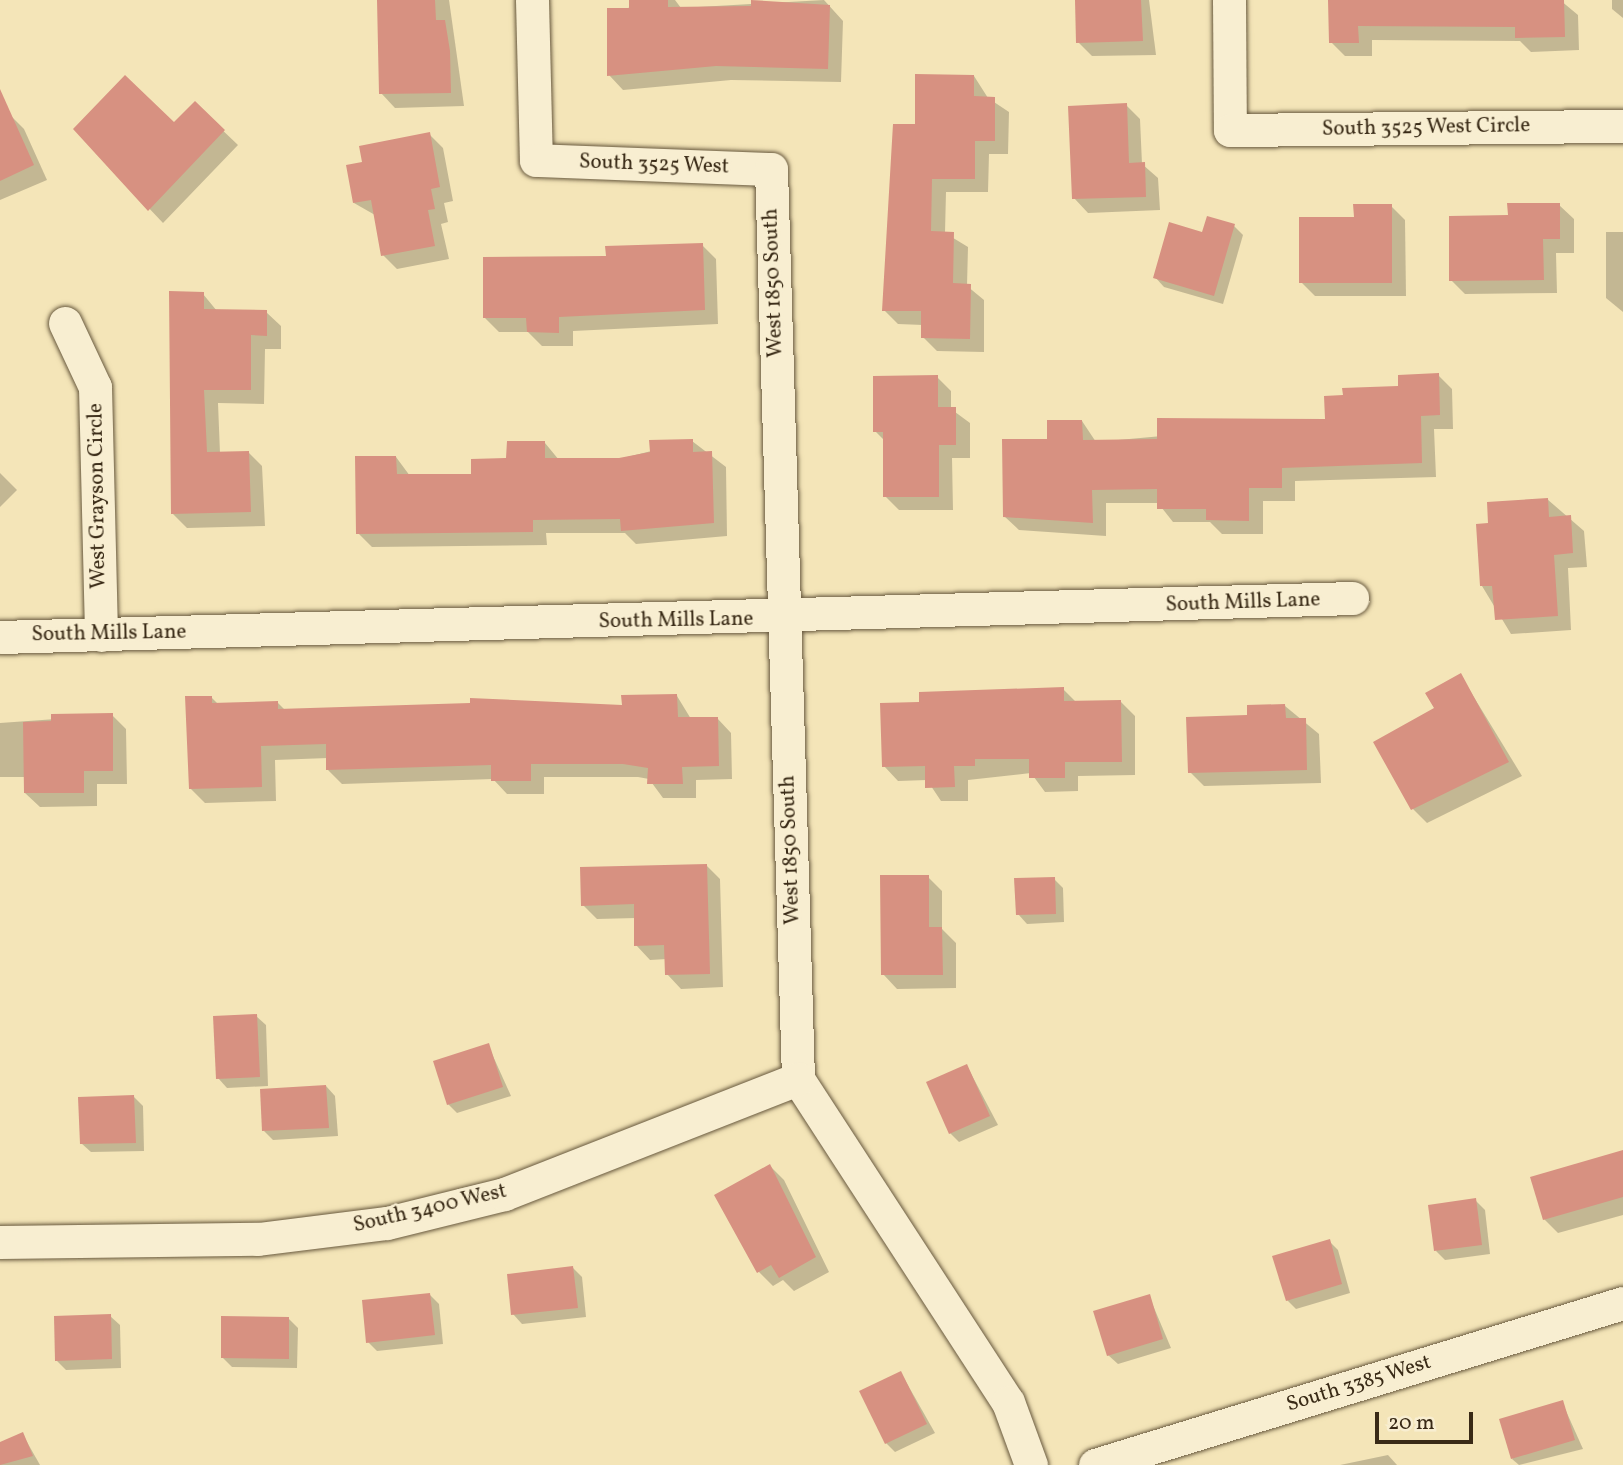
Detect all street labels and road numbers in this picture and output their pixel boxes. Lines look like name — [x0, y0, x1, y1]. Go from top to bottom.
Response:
street label: South 3525 West Circle — [1321, 114, 1531, 142]
street label: South 3525 West — [578, 150, 730, 180]
street label: West 1850 South — [759, 208, 789, 358]
street label: West Grayson Circle — [84, 403, 112, 589]
street label: South Mills Lane — [1165, 588, 1321, 618]
street label: South Mills Lane — [598, 607, 754, 635]
street label: South Mills Lane — [31, 620, 187, 648]
street label: West 1850 South — [776, 775, 806, 925]
street label: South 3400 West — [351, 1179, 509, 1239]
street label: South 3385 West — [1283, 1350, 1435, 1418]

